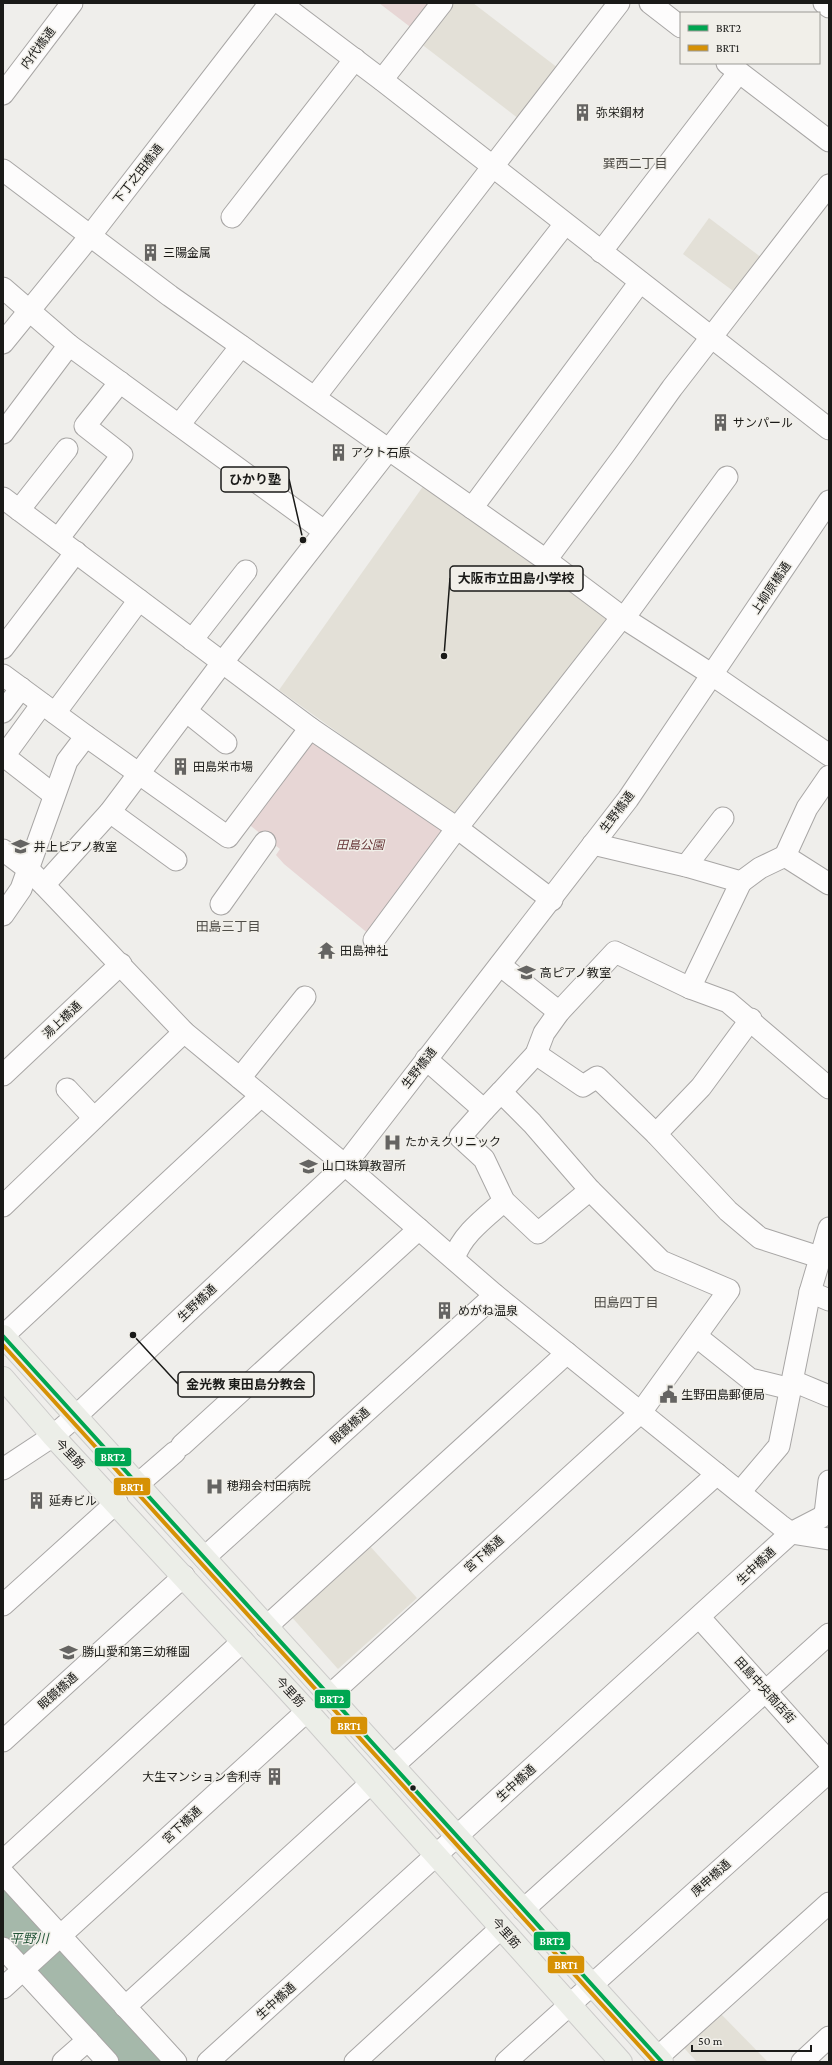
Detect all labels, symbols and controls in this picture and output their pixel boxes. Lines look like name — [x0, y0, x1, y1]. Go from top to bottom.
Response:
legend — [680, 12, 820, 64]
text: BRT2 — [716, 21, 741, 35]
street label: 内代橋通 — [18, 25, 58, 71]
text: BRT1 — [716, 41, 739, 55]
building icon: 弥栄鋼材 — [573, 103, 593, 123]
place label: 弥栄鋼材 — [596, 106, 644, 120]
street label: 下丁之田橋通 — [110, 141, 166, 207]
district label: 巽西二丁目 — [602, 156, 668, 171]
building icon: 三陽金属 — [140, 243, 160, 263]
place label: 三陽金属 — [163, 246, 211, 260]
building icon: サンパール — [710, 413, 730, 433]
place label: サンパール — [733, 416, 793, 430]
building icon: アクト石原 — [328, 443, 348, 463]
place label: アクト石原 — [351, 446, 410, 460]
callout: ひかり塾 — [221, 467, 289, 492]
text: ひかり塾 — [229, 472, 281, 487]
street label: 上柳原橋通 — [748, 559, 794, 617]
callout: 大阪市立田島小学校 — [450, 566, 583, 591]
text: 大阪市立田島小学校 — [457, 571, 575, 586]
building icon: 田島栄市場 — [170, 757, 190, 777]
place label: 田島栄市場 — [193, 760, 253, 774]
street label: 生野橋通 — [597, 789, 637, 835]
school or university icon: 井上ピアノ教室 — [11, 837, 31, 857]
park label: 田島公園 — [336, 838, 386, 852]
place label: 井上ピアノ教室 — [34, 840, 117, 854]
district label: 田島三丁目 — [195, 919, 261, 934]
temple icon: 田島神社 — [317, 941, 337, 961]
place label: 田島神社 — [340, 944, 388, 958]
school or university icon: 高ピアノ教室 — [517, 963, 537, 983]
place label: 高ピアノ教室 — [540, 966, 611, 980]
street label: 湯上橋通 — [40, 999, 84, 1041]
street label: 生野橋通 — [399, 1045, 439, 1091]
hospital icon: たかえクリニック — [382, 1132, 402, 1152]
place label: たかえクリニック — [405, 1135, 501, 1149]
school or university icon: 山口珠算教習所 — [299, 1156, 319, 1176]
place label: 山口珠算教習所 — [322, 1159, 406, 1173]
street label: 生野橋通 — [175, 1282, 219, 1324]
district label: 田島四丁目 — [593, 1295, 659, 1310]
building icon: めがね温泉 — [435, 1301, 455, 1321]
place label: めがね温泉 — [458, 1304, 518, 1318]
callout: 金光教 東田島分教会 — [178, 1372, 314, 1397]
text: 金光教 東田島分教会 — [186, 1377, 306, 1392]
public building icon: 生野田島郵便局 — [658, 1385, 678, 1405]
place label: 生野田島郵便局 — [681, 1388, 765, 1402]
street label: 眼鏡橋通 — [327, 1405, 373, 1447]
street label: 今里筋 — [52, 1436, 88, 1472]
line badge: BRT2 — [94, 1447, 132, 1467]
text: BRT2 — [101, 1451, 126, 1463]
hospital icon: 穂翔会村田病院 — [204, 1476, 224, 1496]
line badge: BRT1 — [113, 1477, 151, 1496]
place label: 穂翔会村田病院 — [227, 1479, 311, 1493]
text: BRT1 — [120, 1481, 144, 1493]
building icon: 延寿ビル — [26, 1491, 46, 1511]
place label: 延寿ビル — [49, 1494, 97, 1508]
street label: 宮下橋通 — [461, 1533, 507, 1575]
street label: 生中橋通 — [734, 1545, 778, 1587]
school or university icon: 勝山愛和第三幼稚園 — [59, 1642, 79, 1662]
place label: 勝山愛和第三幼稚園 — [82, 1645, 190, 1659]
street label: 田島中央商店街 — [732, 1654, 798, 1726]
street label: 眼鏡橋通 — [35, 1670, 81, 1712]
street label: 今里筋 — [273, 1674, 307, 1710]
line badge: BRT2 — [314, 1689, 351, 1709]
text: BRT2 — [320, 1693, 345, 1705]
line badge: BRT1 — [330, 1716, 368, 1735]
text: BRT1 — [337, 1720, 361, 1732]
street label: 生中橋通 — [493, 1762, 539, 1804]
building icon: 大生マンション舎利寺 — [265, 1767, 285, 1787]
place label: 大生マンション舎利寺 — [142, 1770, 262, 1784]
unlabelled marker — [408, 1783, 418, 1793]
street label: 宮下橋通 — [160, 1804, 204, 1846]
street label: 庚申橋通 — [688, 1857, 734, 1899]
street label: 今里筋 — [489, 1915, 523, 1951]
water label: 平野川 — [9, 1931, 50, 1946]
line badge: BRT2 — [533, 1931, 571, 1951]
text: BRT2 — [540, 1935, 565, 1947]
line badge: BRT1 — [547, 1955, 585, 1974]
text: BRT1 — [554, 1959, 578, 1971]
street label: 生中橋通 — [253, 1980, 299, 2022]
scale bar — [692, 2027, 811, 2053]
text: 50 m — [698, 2034, 723, 2048]

